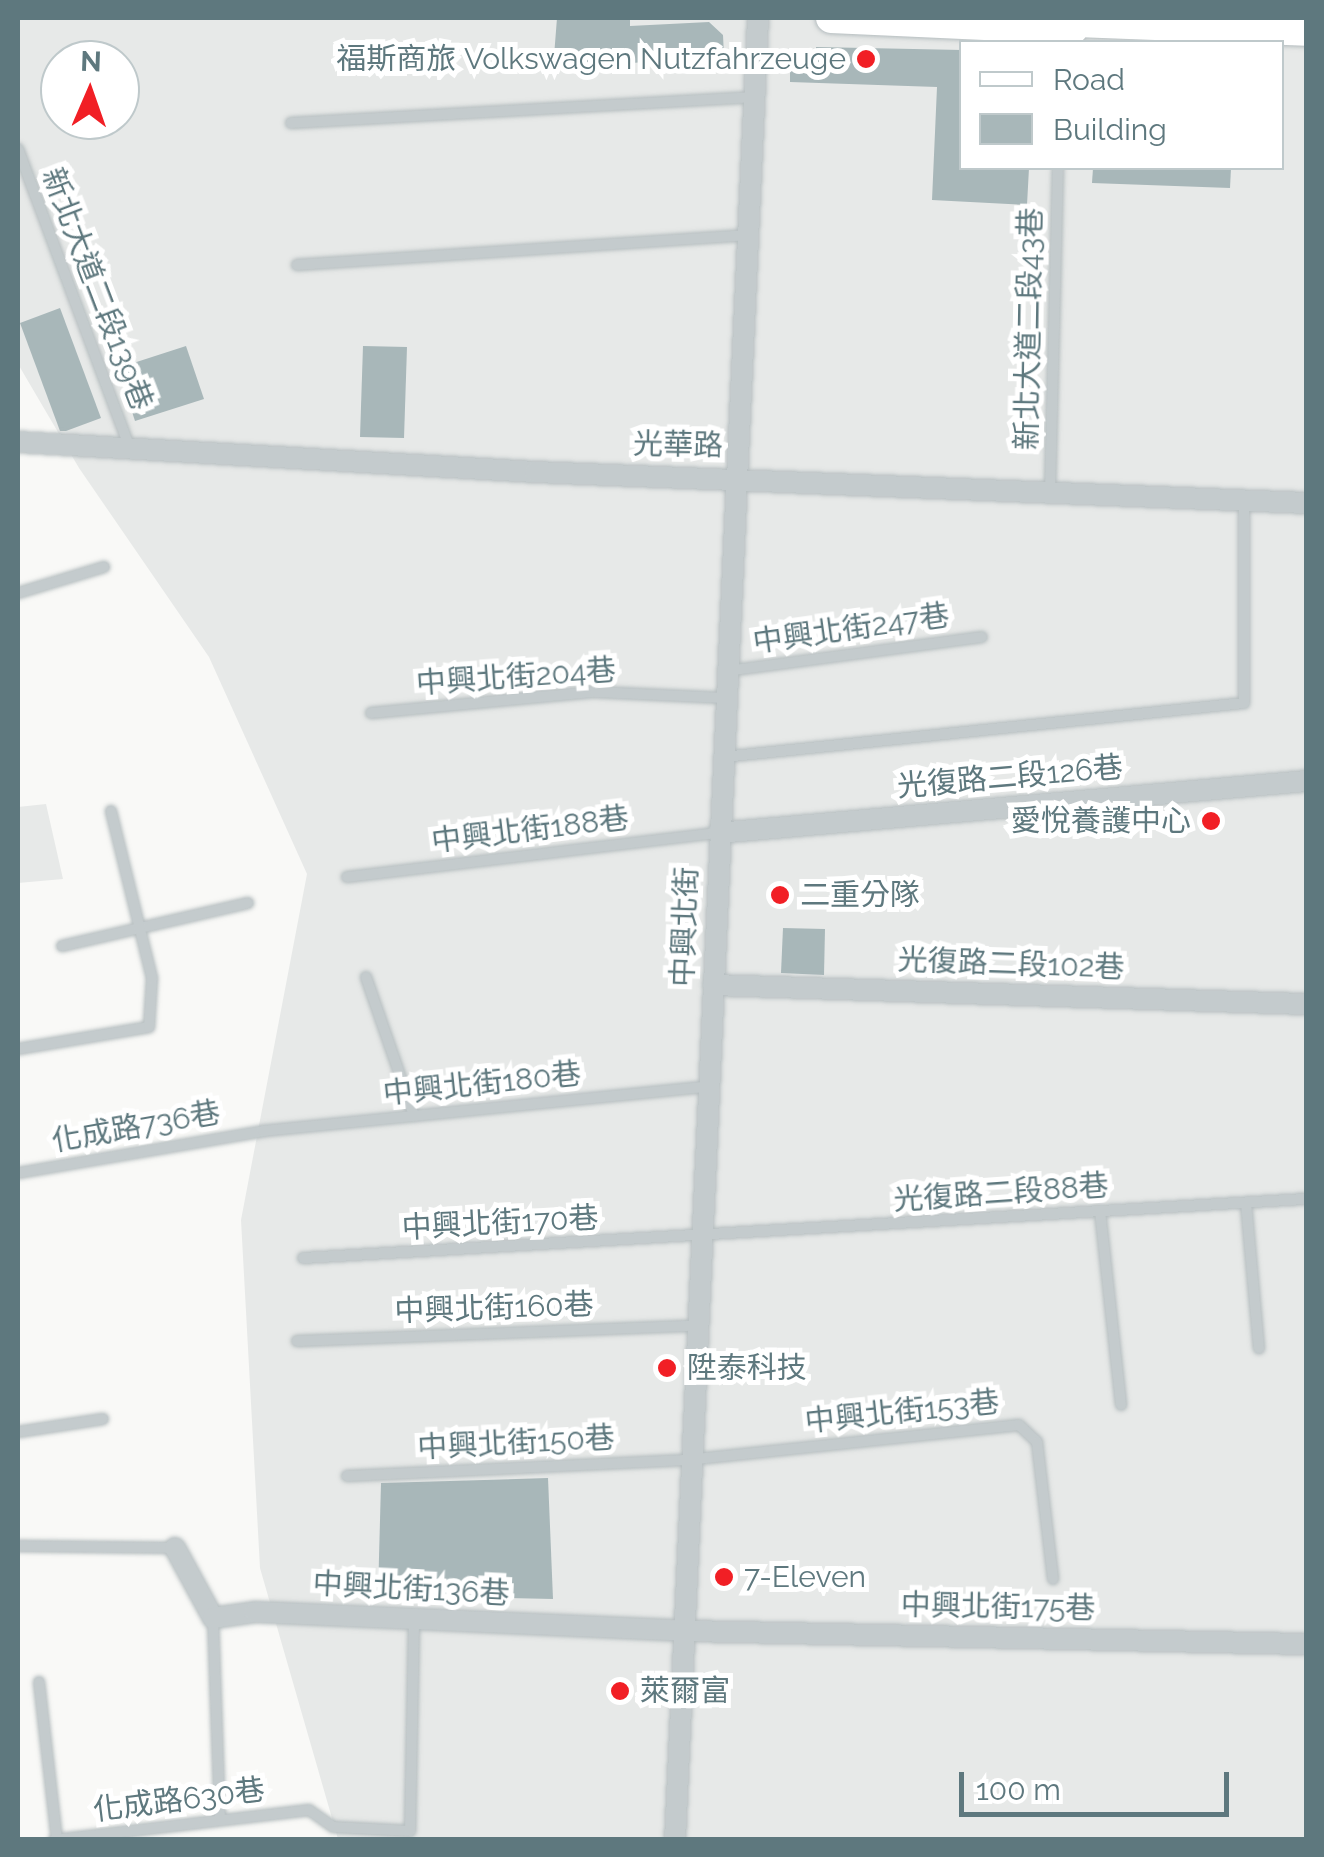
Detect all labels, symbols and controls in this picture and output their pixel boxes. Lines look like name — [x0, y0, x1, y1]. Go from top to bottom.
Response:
north arrow — [40, 40, 140, 140]
legend — [959, 40, 1284, 170]
place label: 福斯商旅 Volkswagen Nutzfahrzeuge — [336, 41, 846, 77]
text: N — [80, 45, 102, 78]
marker: 福斯商旅 Volkswagen Nutzfahrzeuge — [855, 48, 877, 70]
text: Road — [1053, 62, 1125, 97]
text: Building — [1053, 112, 1167, 147]
street label: 新北大道二段139巷 — [34, 163, 160, 415]
street label: 新北大道二段43巷 — [1009, 208, 1049, 450]
street label: 光華路 — [633, 426, 723, 464]
street label: 中興北街247巷 — [751, 597, 951, 661]
street label: 中興北街204巷 — [415, 652, 617, 702]
street label: 光復路二段126巷 — [896, 749, 1124, 805]
street label: 中興北街188巷 — [429, 800, 631, 860]
place label: 愛悅養護中心 — [1011, 803, 1191, 839]
marker: 愛悅養護中心 — [1200, 810, 1222, 832]
street label: 中興北街 — [665, 866, 705, 988]
place label: 二重分隊 — [800, 877, 920, 913]
marker: 二重分隊 — [769, 884, 791, 906]
street label: 光復路二段102巷 — [897, 942, 1125, 986]
street label: 中興北街180巷 — [381, 1056, 583, 1112]
street label: 化成路736巷 — [49, 1094, 223, 1160]
street label: 光復路二段88巷 — [892, 1168, 1110, 1218]
street label: 中興北街170巷 — [401, 1200, 599, 1246]
street label: 中興北街160巷 — [394, 1287, 594, 1329]
place label: 陞泰科技 — [687, 1350, 807, 1386]
marker: 陞泰科技 — [656, 1357, 678, 1379]
street label: 中興北街153巷 — [803, 1384, 1001, 1440]
street label: 中興北街150巷 — [416, 1420, 616, 1466]
place label: 7-Eleven — [744, 1559, 866, 1595]
street label: 中興北街136巷 — [312, 1566, 510, 1612]
marker: 7-Eleven — [713, 1566, 735, 1588]
street label: 中興北街175巷 — [900, 1587, 1096, 1627]
place label: 萊爾富 — [640, 1673, 730, 1709]
marker: 萊爾富 — [609, 1680, 631, 1702]
scale bar — [964, 1752, 1234, 1814]
street label: 化成路630巷 — [91, 1772, 267, 1828]
text: 100 m — [976, 1772, 1061, 1807]

